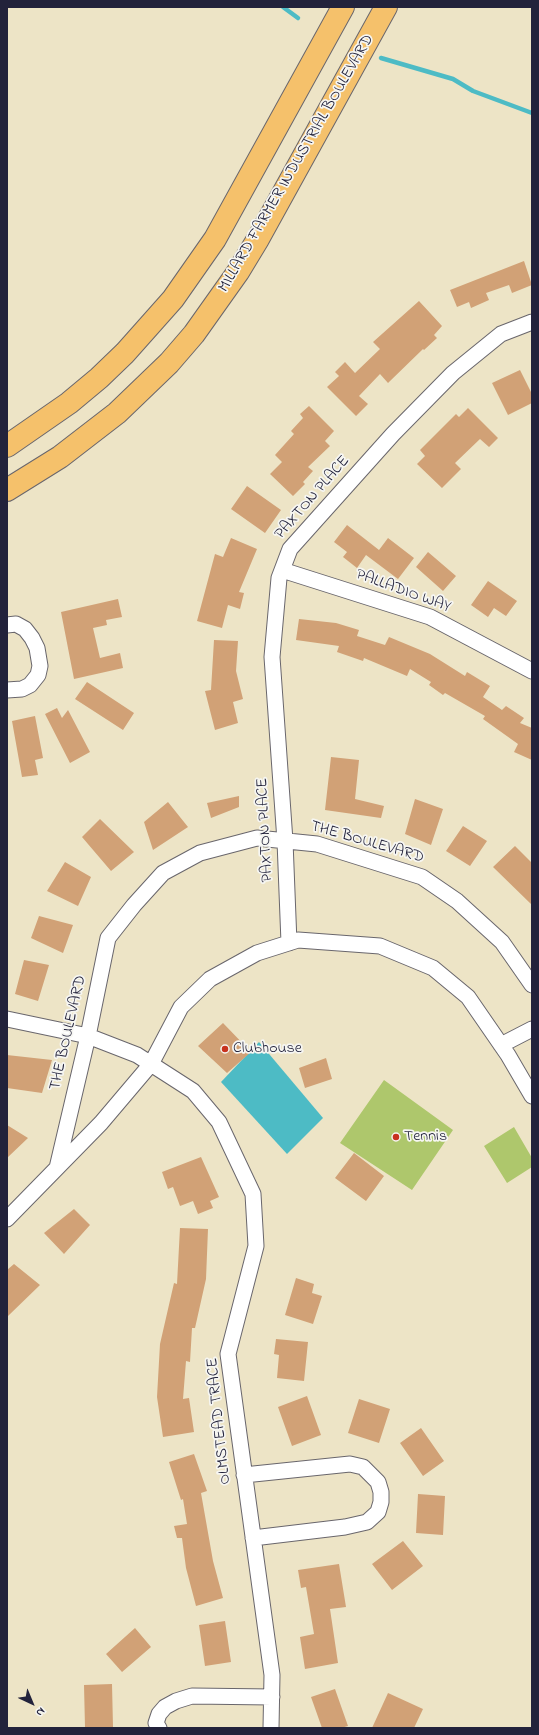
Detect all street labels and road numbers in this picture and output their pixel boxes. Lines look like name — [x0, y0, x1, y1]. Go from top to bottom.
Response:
street label: MILLARD FARMER INDUSTRIAL BOULEVARD — [215, 32, 379, 296]
street label: PAXTON PLACE — [272, 452, 354, 544]
street label: PALLADIO WAY — [353, 566, 453, 618]
street label: PAXTON PLACE — [254, 777, 278, 883]
street label: THE BOULEVARD — [308, 818, 426, 868]
street label: THE BOULEVARD — [46, 974, 92, 1092]
street label: OLMSTEAD TRACE — [204, 1357, 236, 1485]

